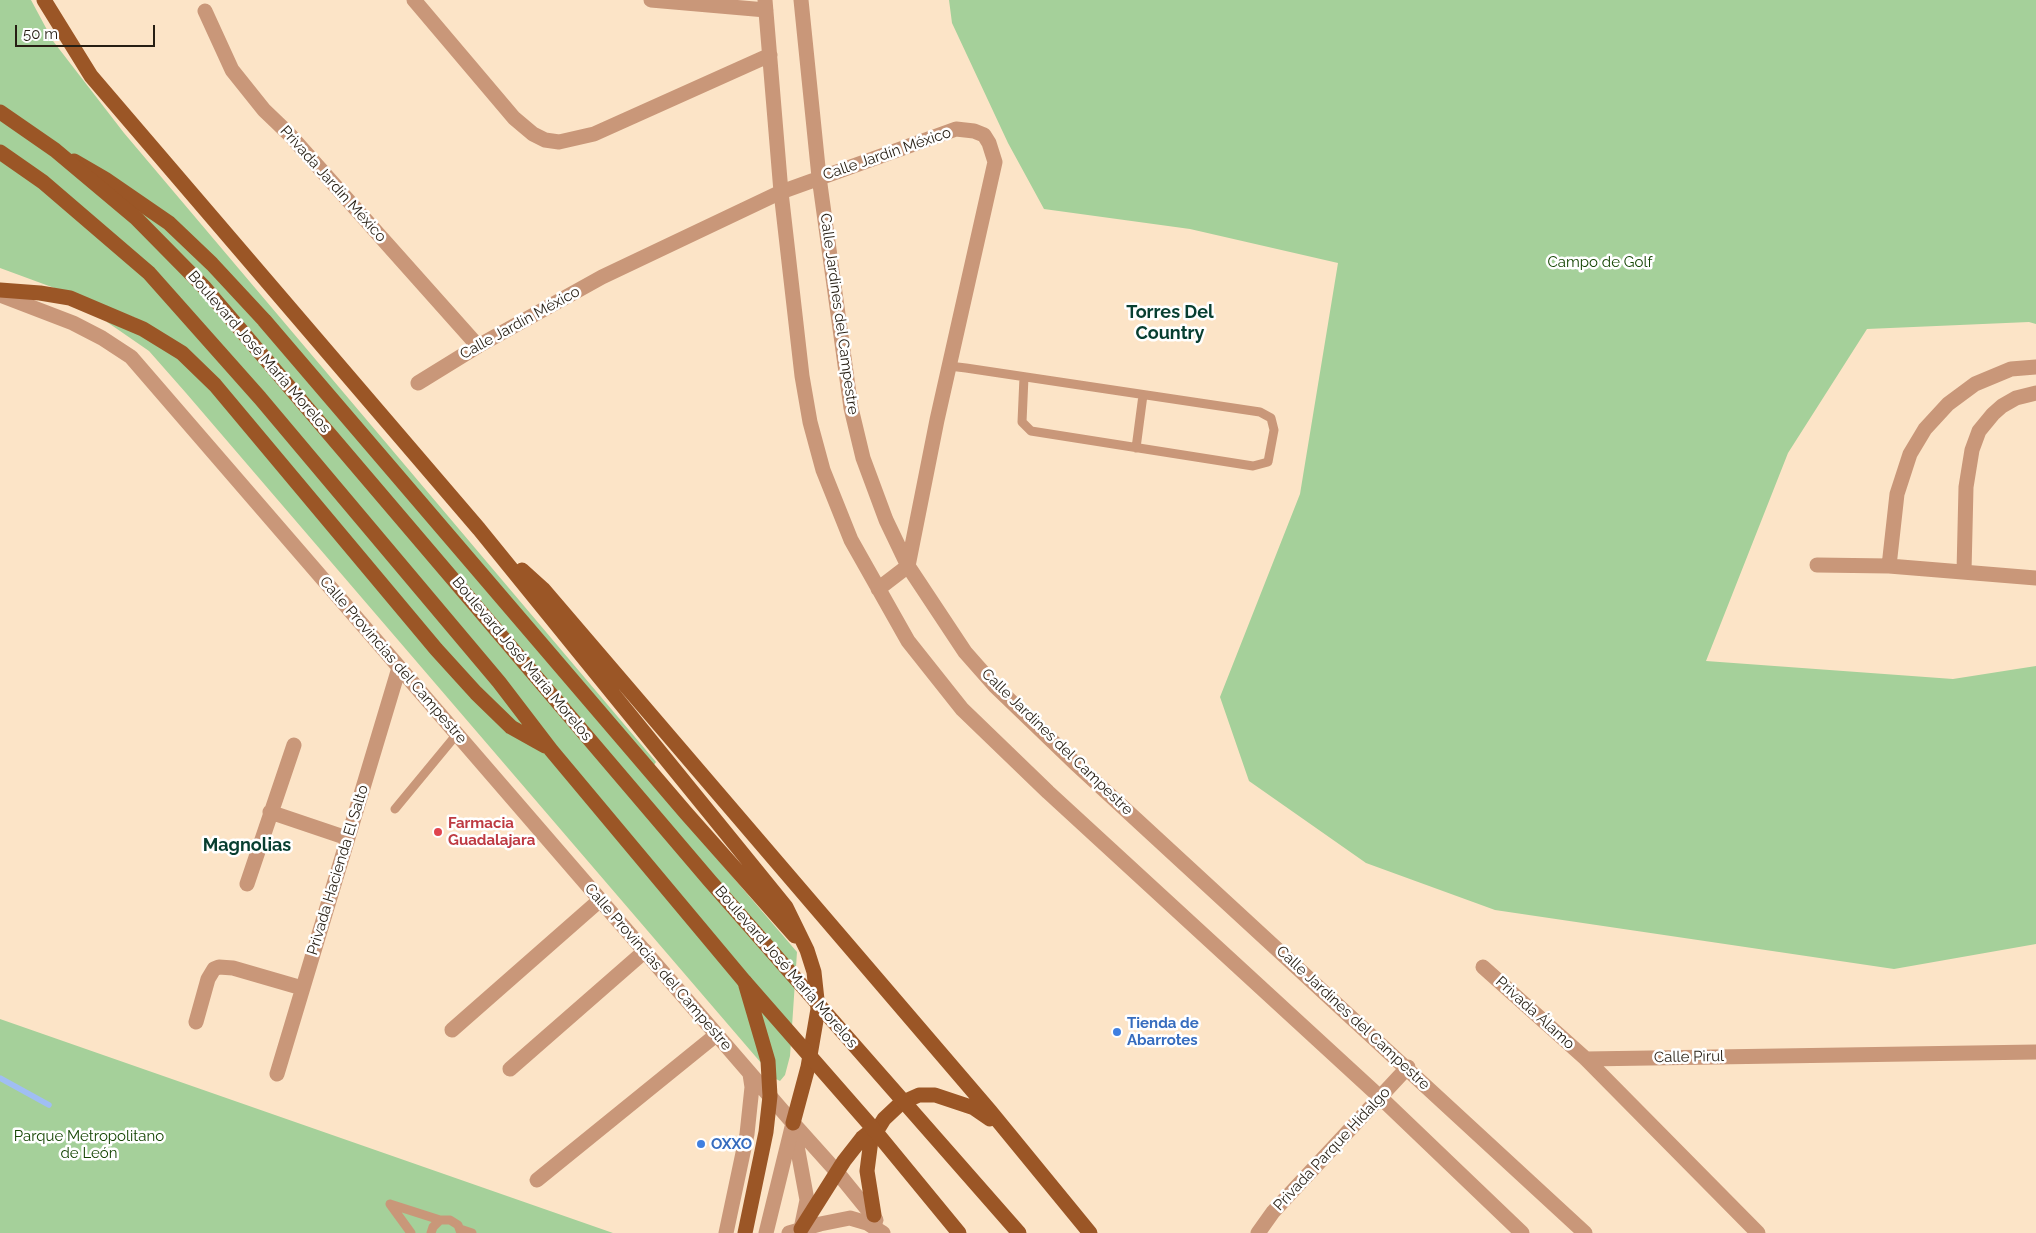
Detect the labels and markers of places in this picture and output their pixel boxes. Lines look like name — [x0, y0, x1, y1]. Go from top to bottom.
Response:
place label: Farmacia Guadalajara — [448, 814, 535, 849]
marker: Farmacia Guadalajara — [432, 826, 444, 838]
place label: Tienda de Abarrotes — [1127, 1014, 1199, 1049]
marker: Tienda de Abarrotes — [1111, 1026, 1123, 1038]
place label: OXXO — [711, 1135, 752, 1153]
marker: OXXO — [695, 1138, 707, 1150]

